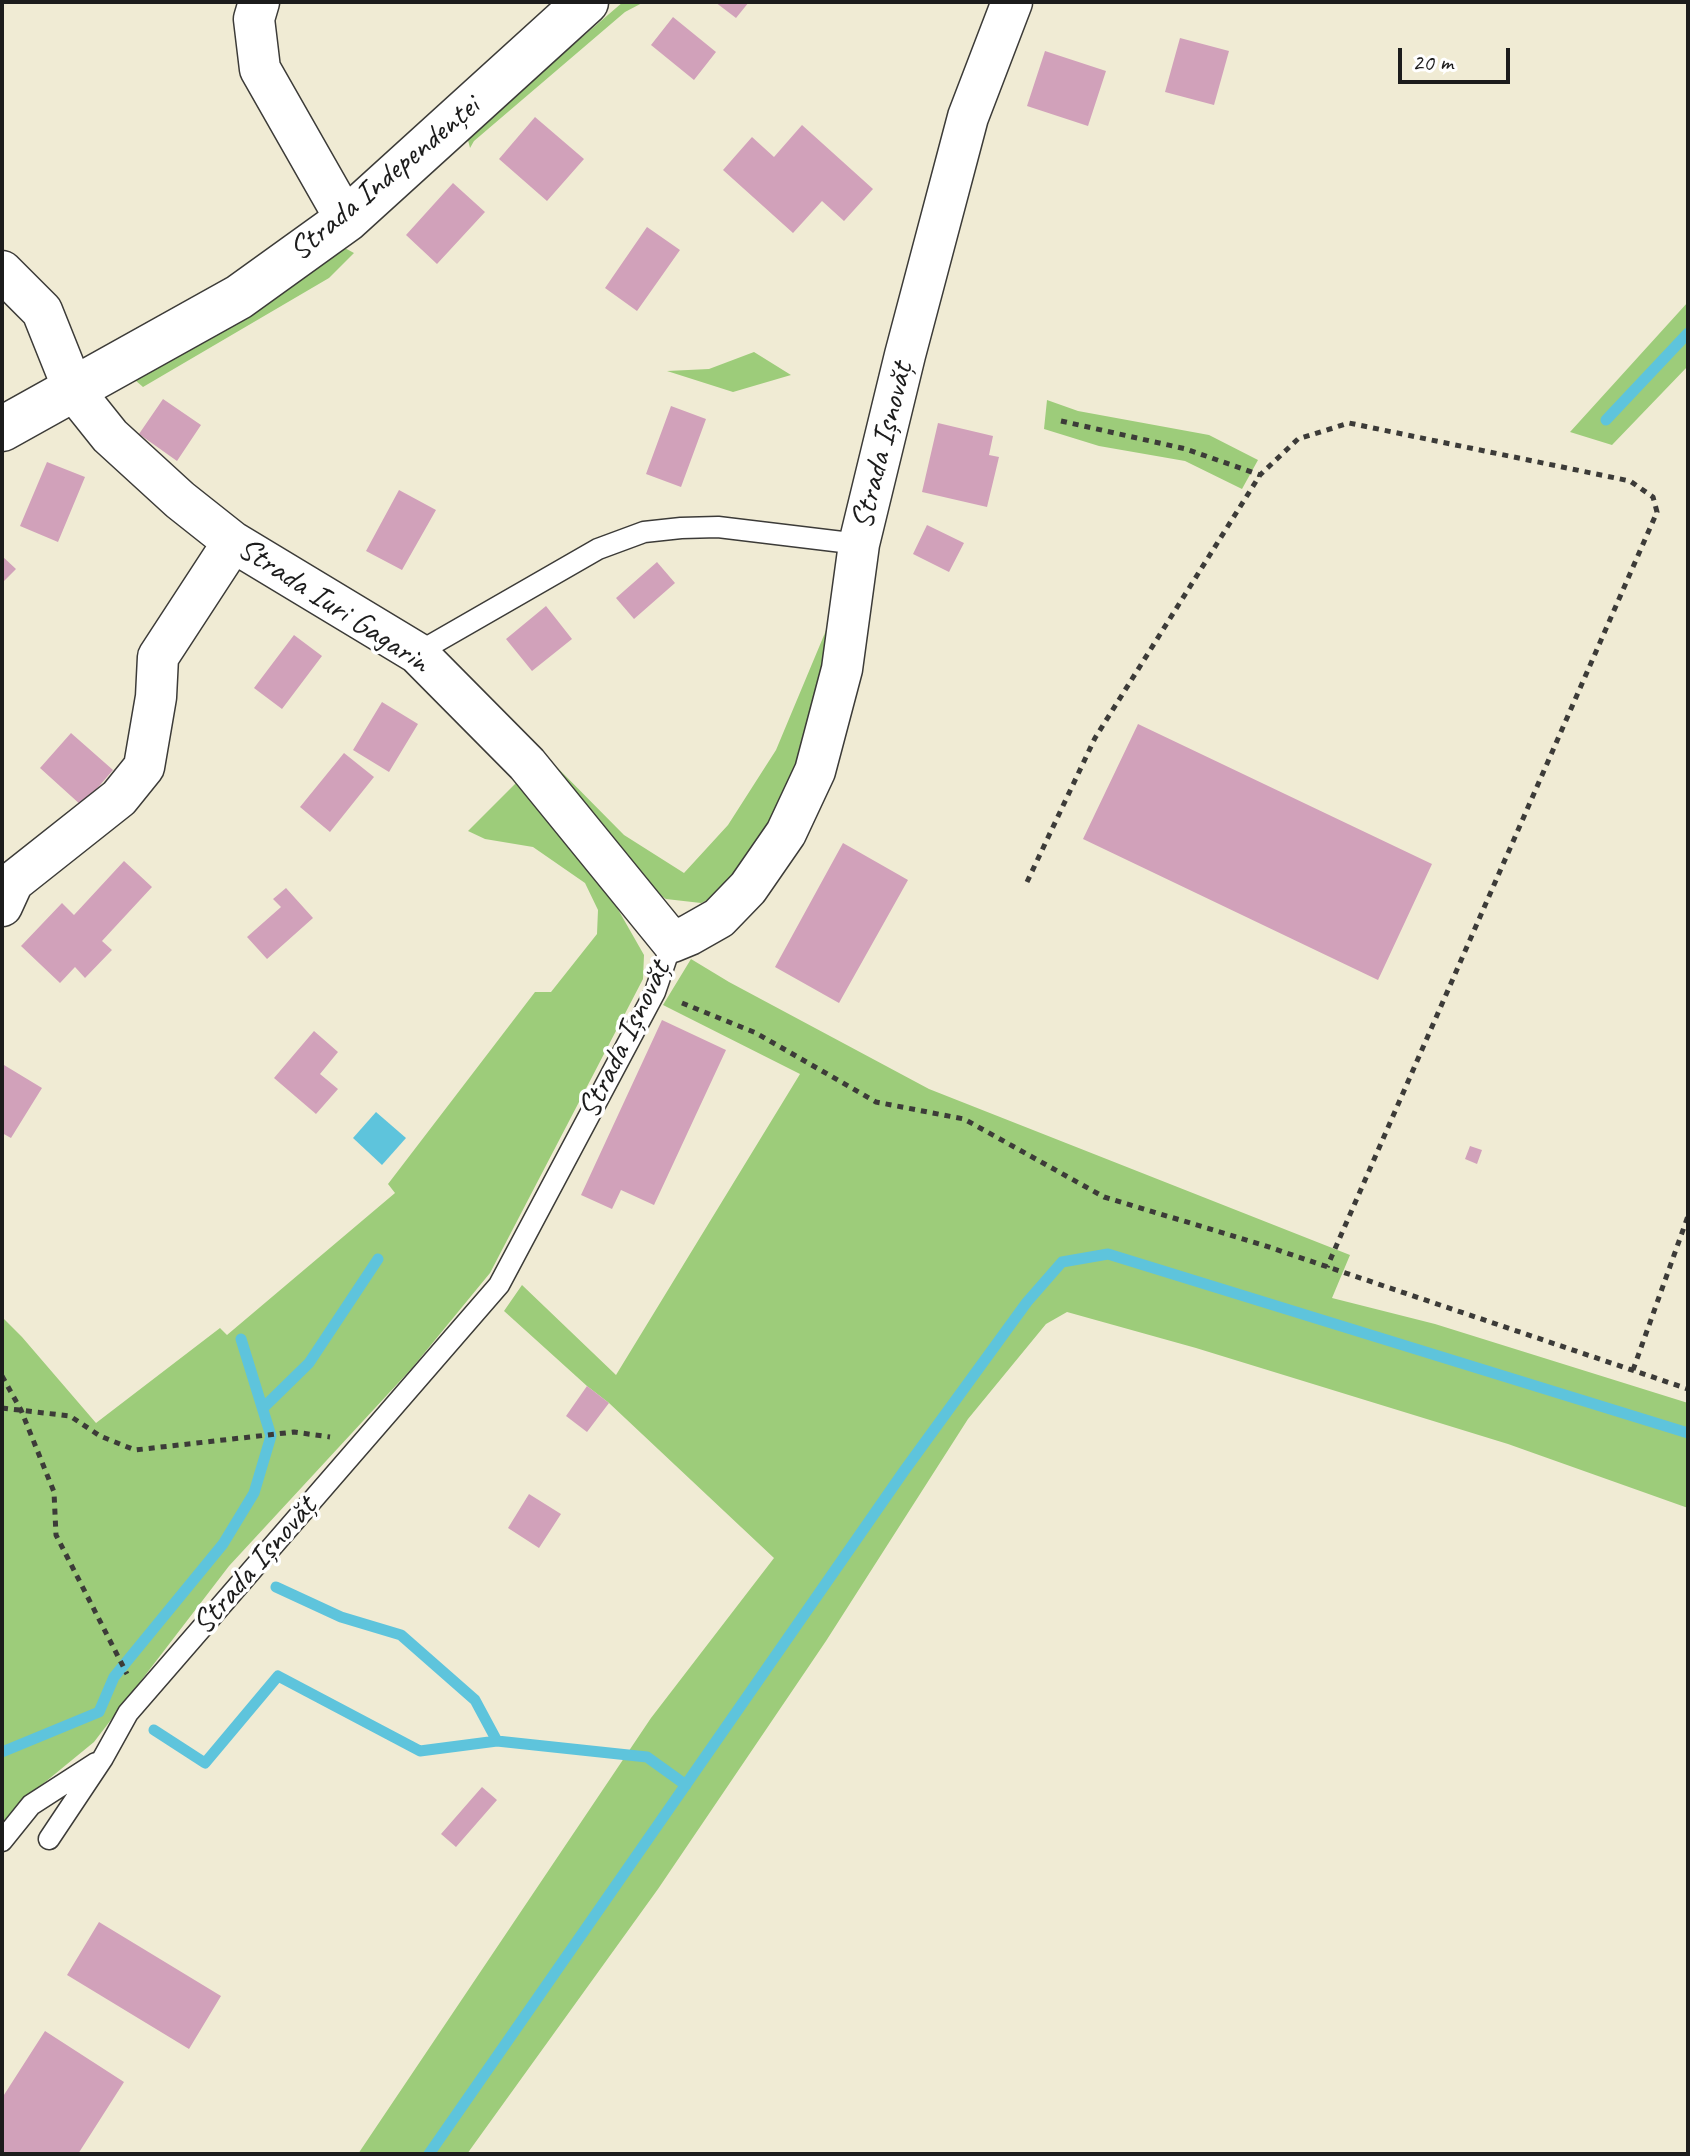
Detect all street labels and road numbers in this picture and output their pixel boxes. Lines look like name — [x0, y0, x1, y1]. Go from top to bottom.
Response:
street label: Strada Independenței — [282, 88, 488, 270]
street label: Strada Ișnovăț — [844, 359, 922, 533]
street label: Strada Iuri Gagarin — [230, 530, 436, 682]
street label: Strada Ișnovăț — [570, 955, 680, 1125]
street label: Strada Ișnovăț — [185, 1489, 325, 1643]

